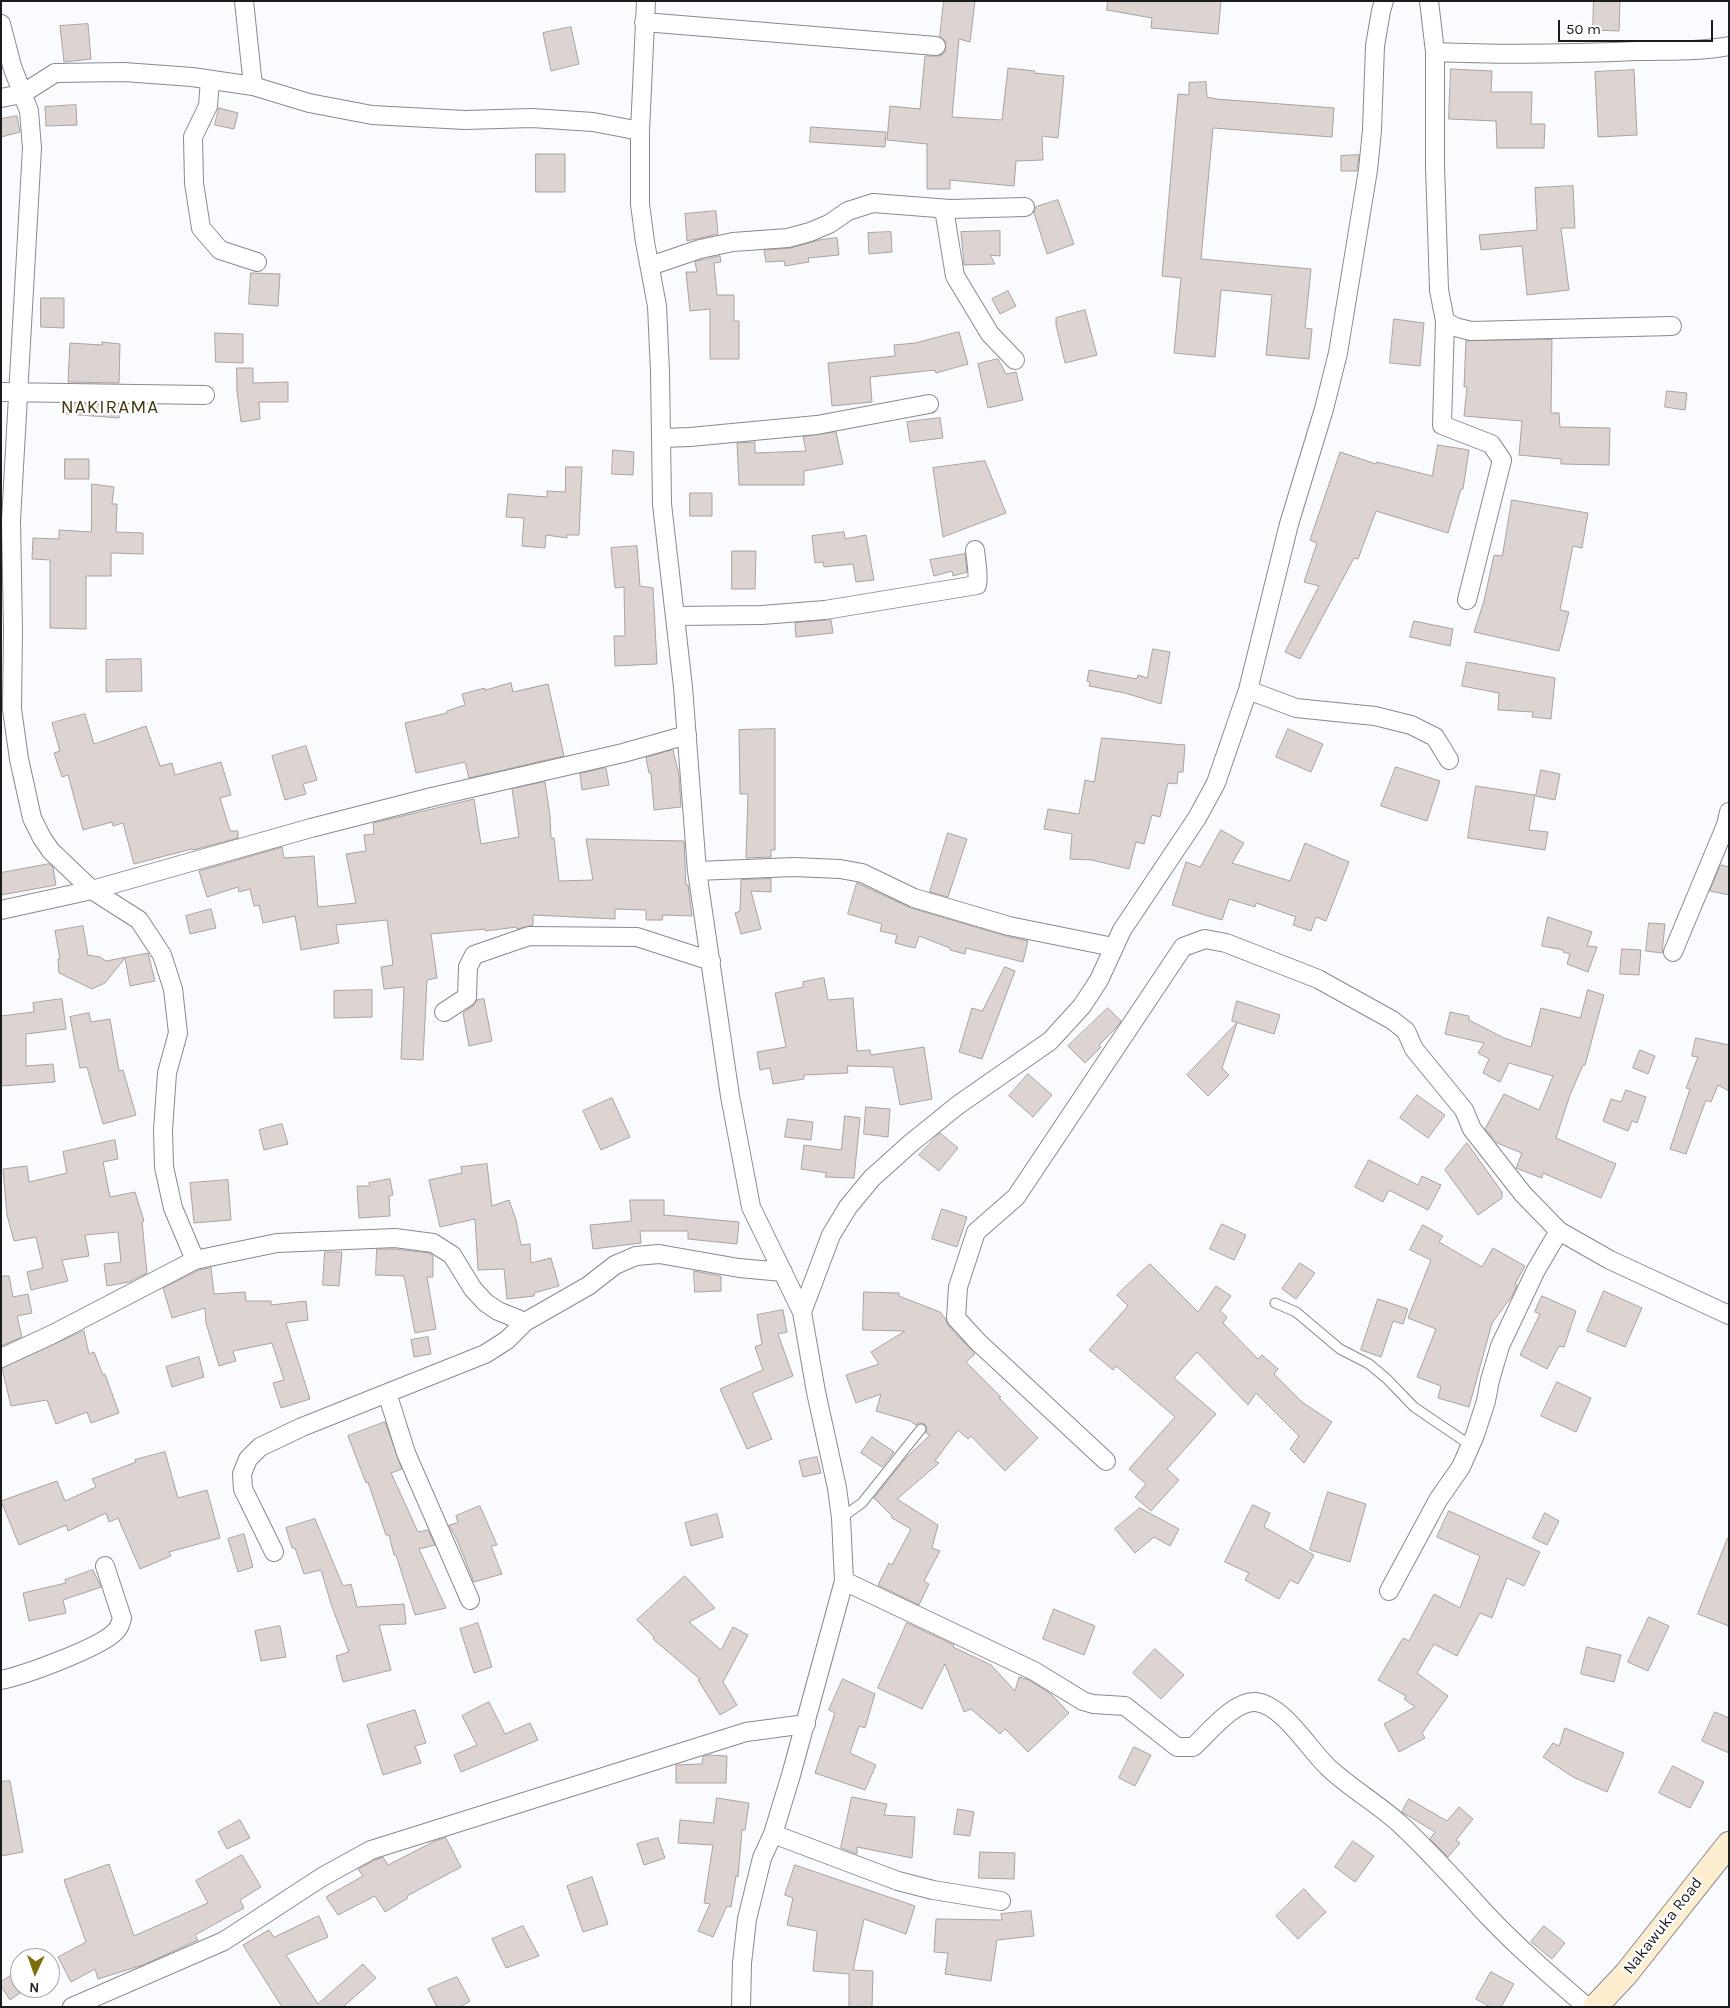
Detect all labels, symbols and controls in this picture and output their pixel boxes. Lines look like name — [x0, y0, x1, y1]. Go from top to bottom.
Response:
scale bar — [1560, 10, 1715, 42]
text: 50 m — [1566, 20, 1601, 38]
district label: NAKIRAMA — [60, 397, 160, 419]
street label: Nakawuka Road — [1619, 1874, 1707, 1978]
north arrow — [10, 1948, 60, 1998]
text: N — [29, 1979, 40, 1996]

